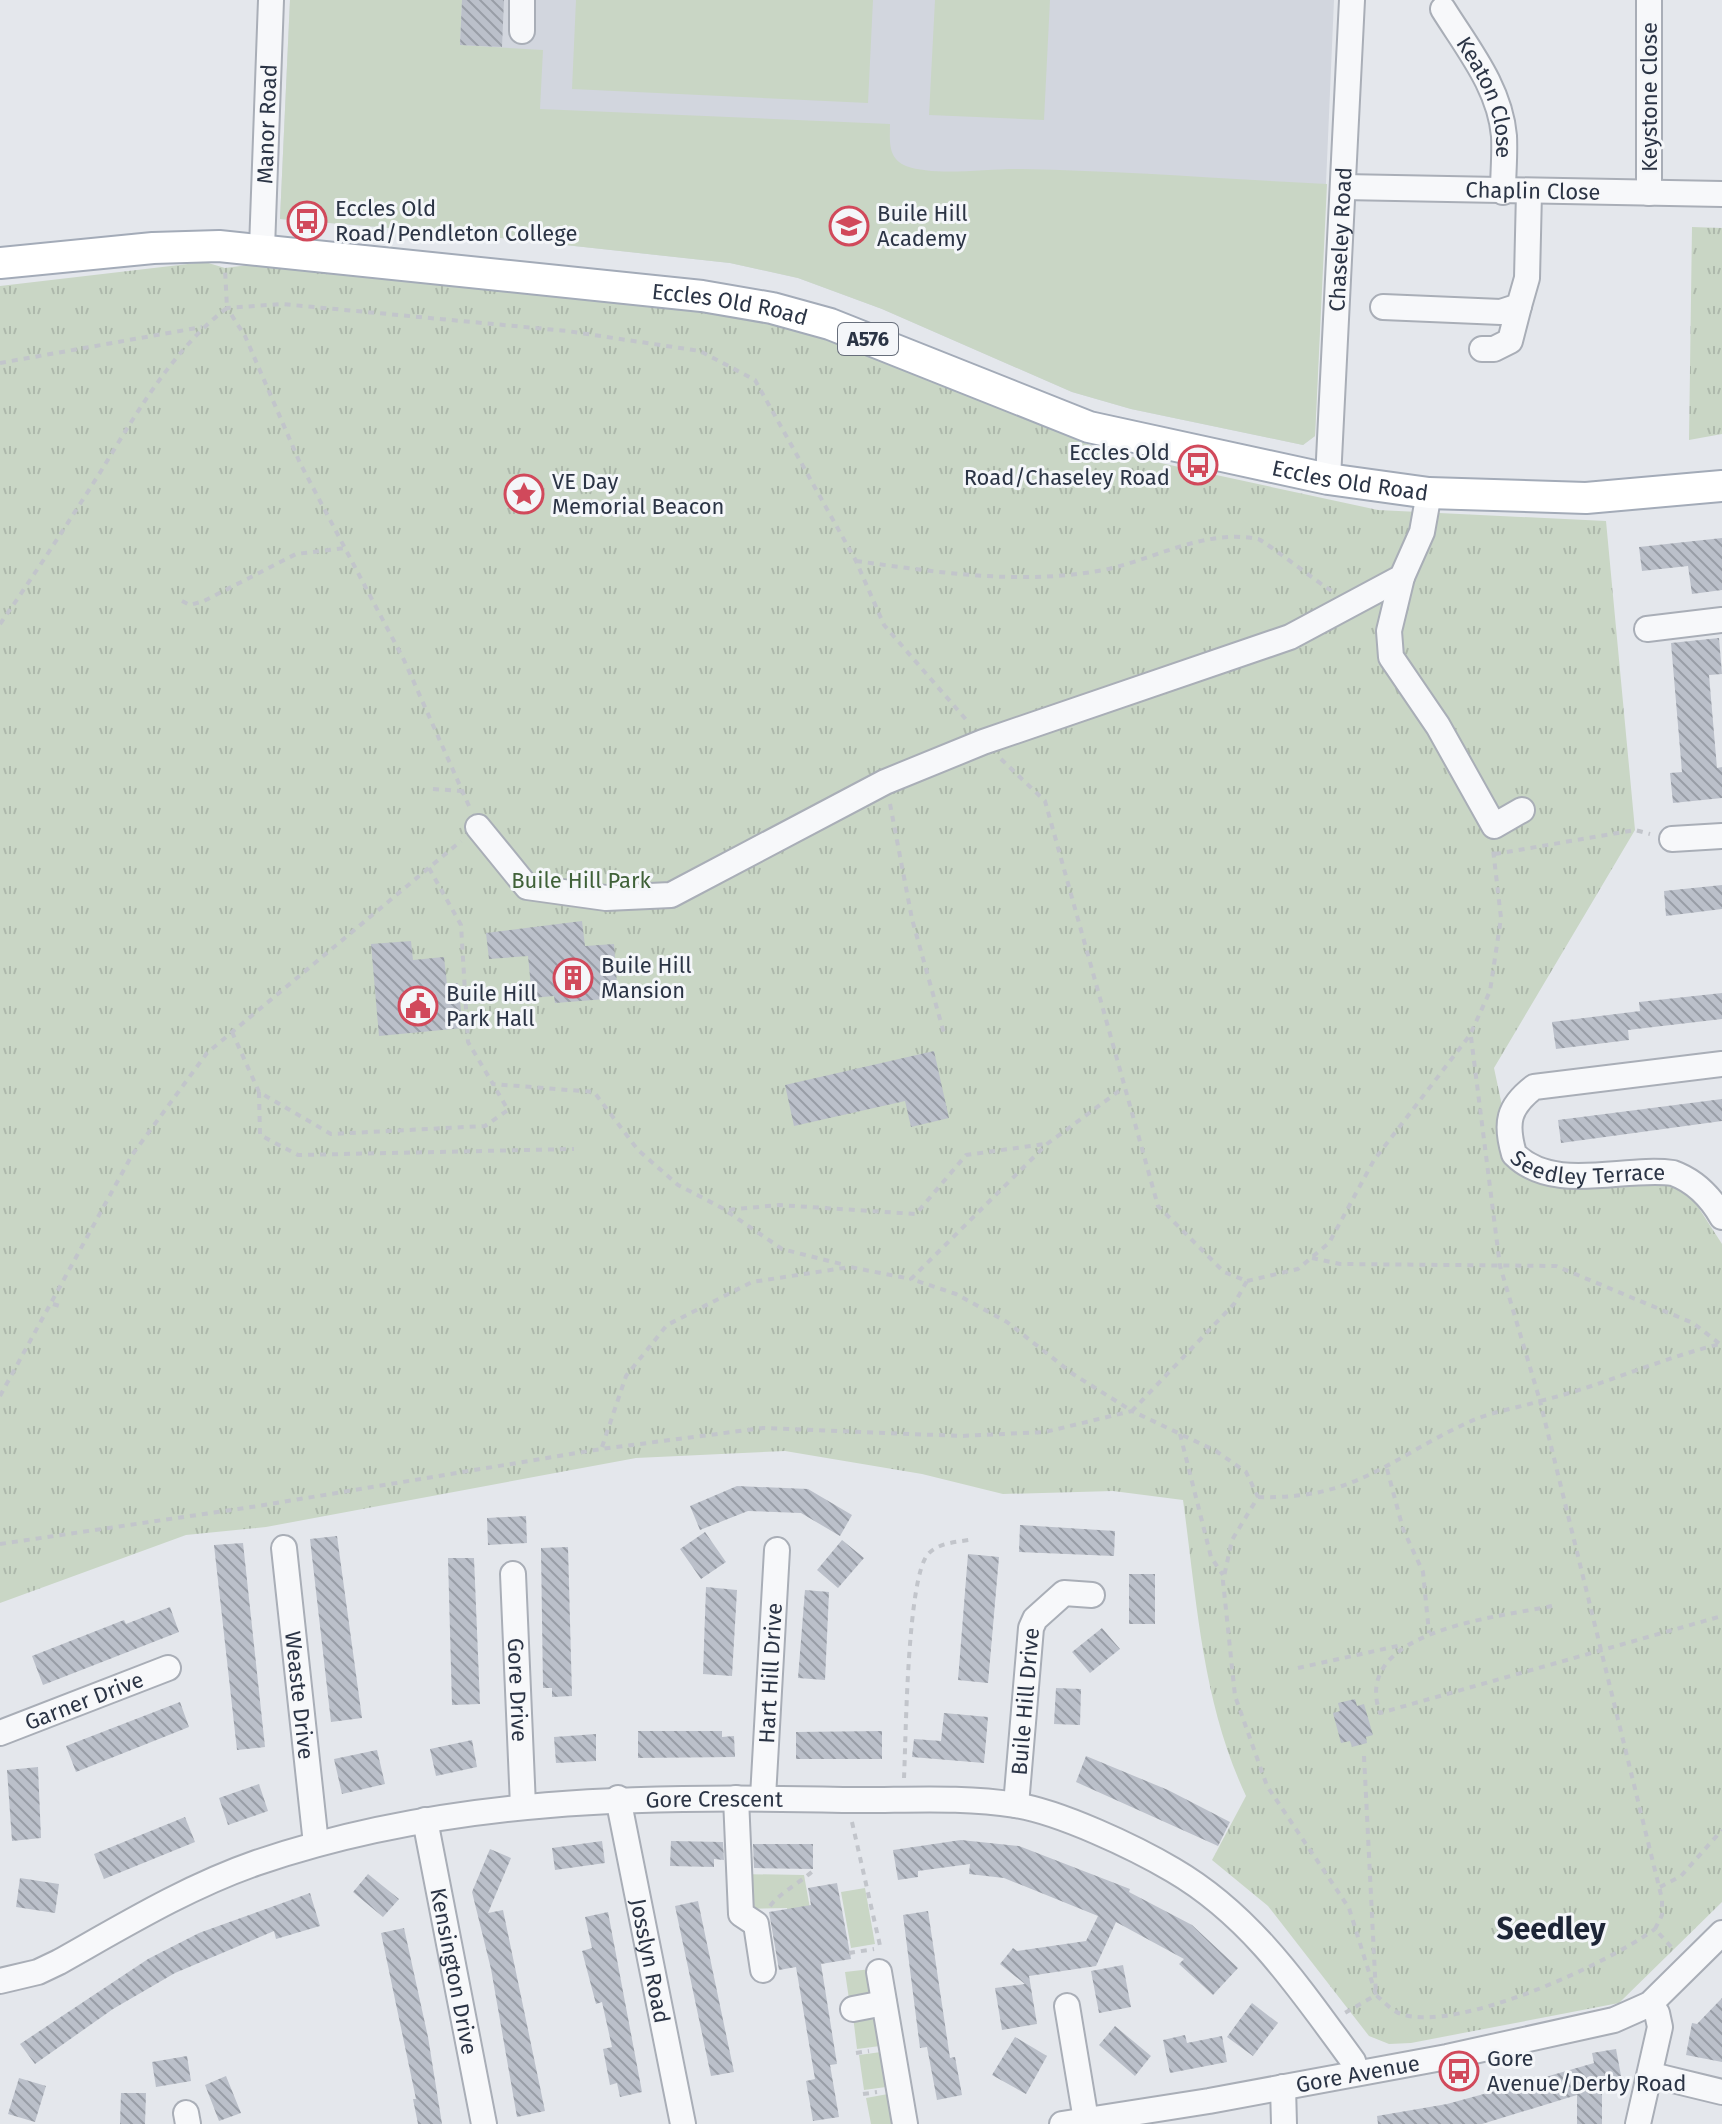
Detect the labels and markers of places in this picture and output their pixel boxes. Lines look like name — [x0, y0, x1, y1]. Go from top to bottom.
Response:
place label: Eccles Old Road/Pendleton College — [335, 195, 577, 247]
bus stop icon: Eccles Old Road/Pendleton College — [286, 200, 328, 242]
place label: Buile Hill Academy — [877, 200, 968, 252]
school or university icon: Buile Hill Academy — [828, 205, 870, 247]
place label: Eccles Old Road/Chaseley Road — [964, 439, 1170, 491]
bus stop icon: Eccles Old Road/Chaseley Road — [1177, 444, 1219, 486]
place label: VE Day Memorial Beacon — [552, 468, 724, 520]
place icon: VE Day Memorial Beacon — [503, 473, 545, 515]
place label: Buile Hill Mansion — [601, 952, 692, 1004]
building icon: Buile Hill Mansion — [552, 957, 594, 999]
place label: Buile Hill Park Hall — [446, 980, 537, 1032]
public building icon: Buile Hill Park Hall — [397, 985, 439, 1027]
place label: Gore Avenue/Derby Road — [1487, 2045, 1686, 2097]
bus stop icon: Gore Avenue/Derby Road — [1438, 2050, 1480, 2092]

